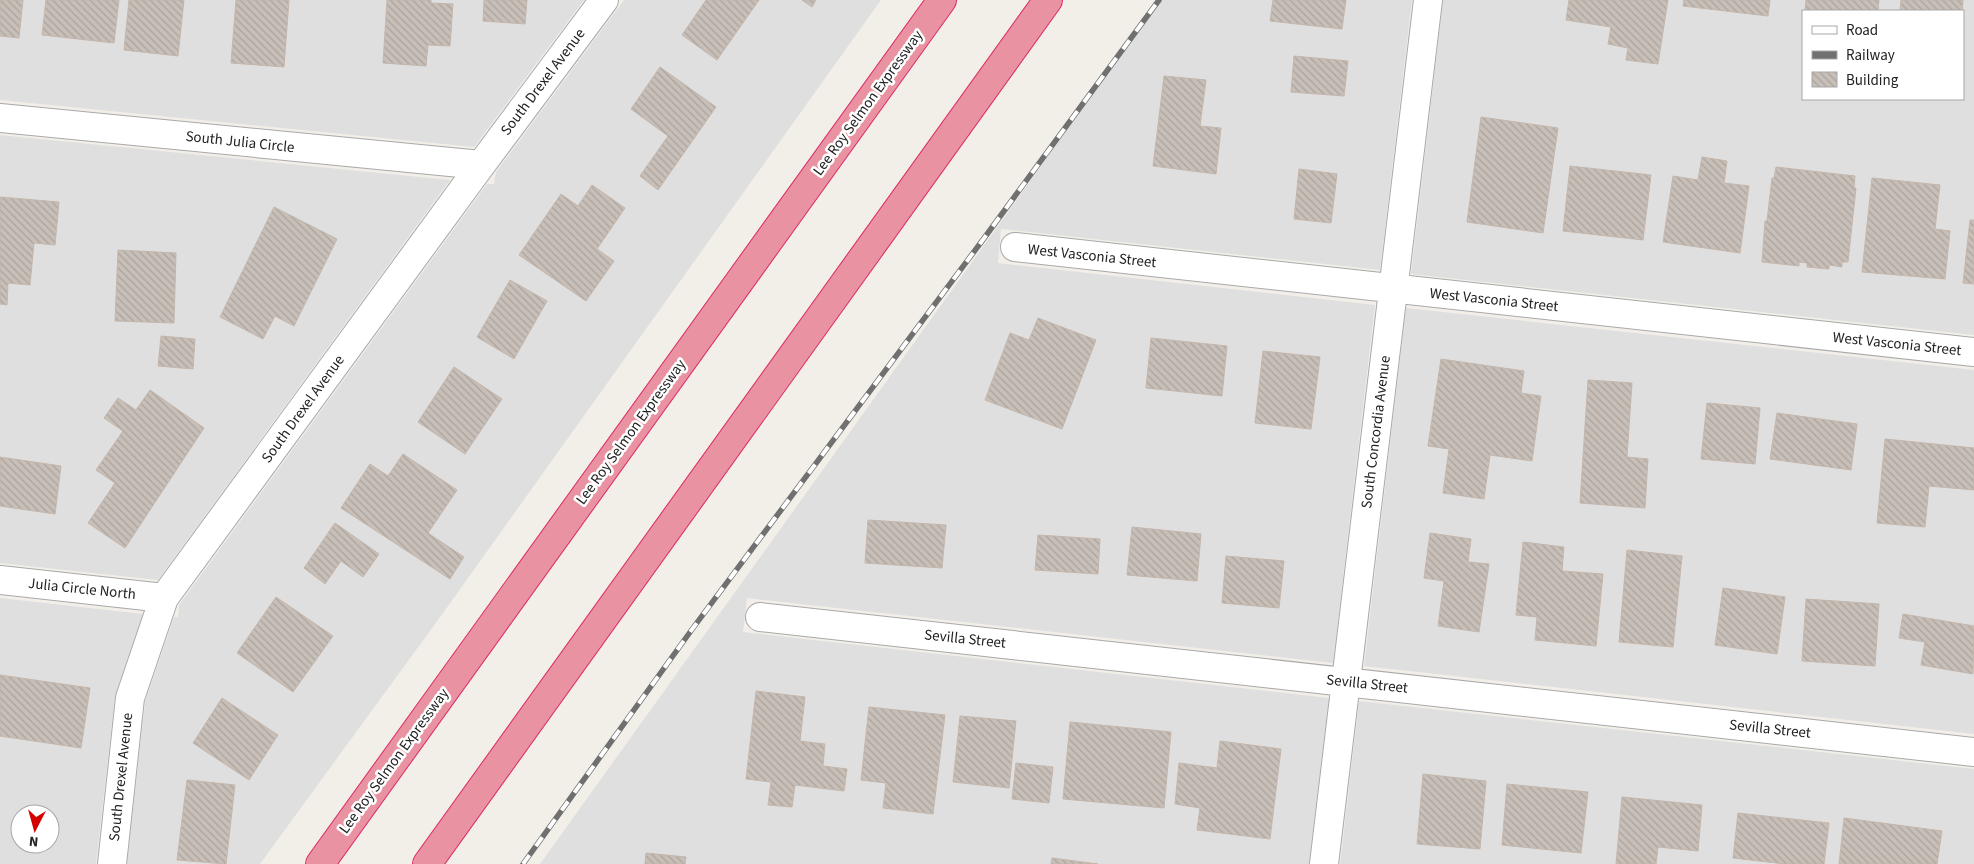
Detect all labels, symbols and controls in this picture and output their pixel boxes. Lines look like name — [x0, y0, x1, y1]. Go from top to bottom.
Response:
legend — [1802, 10, 1964, 100]
text: Road — [1846, 20, 1878, 41]
street label: South Drexel Avenue — [496, 24, 590, 140]
street label: Lee Roy Selmon Expressway — [808, 26, 928, 180]
text: Railway — [1846, 45, 1895, 66]
text: Building — [1846, 70, 1899, 91]
street label: South Julia Circle — [185, 126, 295, 158]
street label: West Vasconia Street — [1027, 239, 1157, 273]
street label: West Vasconia Street — [1429, 283, 1559, 317]
street label: West Vasconia Street — [1832, 327, 1962, 361]
street label: South Drexel Avenue — [257, 351, 349, 467]
street label: South Concordia Avenue — [1356, 354, 1396, 510]
street label: Lee Roy Selmon Expressway — [571, 355, 691, 509]
street label: Julia Circle North — [27, 573, 137, 605]
street label: Sevilla Street — [923, 624, 1007, 654]
street label: Sevilla Street — [1325, 669, 1409, 699]
street label: Lee Roy Selmon Expressway — [334, 684, 454, 838]
street label: South Drexel Avenue — [104, 712, 138, 842]
street label: Sevilla Street — [1728, 714, 1812, 744]
north arrow — [10, 804, 60, 854]
text: N — [28, 831, 39, 851]

